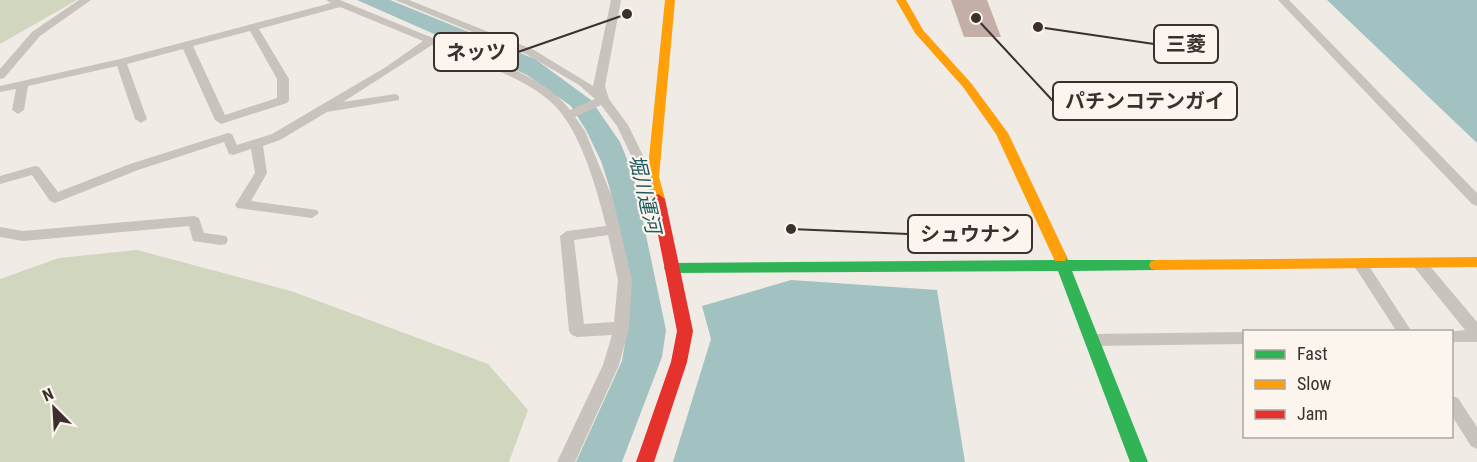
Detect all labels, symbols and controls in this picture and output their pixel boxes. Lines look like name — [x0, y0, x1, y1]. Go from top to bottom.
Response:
callout: 三菱 — [1154, 25, 1218, 63]
text: 三菱 — [1166, 32, 1206, 56]
callout: ネッツ — [434, 33, 518, 71]
text: ネッツ — [446, 40, 506, 64]
callout: パチンコテンガイ — [1053, 82, 1237, 120]
text: パチンコテンガイ — [1065, 89, 1225, 113]
water label: 堀川運河 — [624, 152, 667, 240]
callout: シュウナン — [908, 215, 1032, 253]
text: シュウナン — [920, 222, 1020, 246]
legend — [1243, 330, 1453, 438]
text: Fast — [1297, 343, 1328, 364]
text: Slow — [1297, 373, 1332, 394]
north arrow — [24, 378, 84, 438]
text: N — [40, 384, 56, 405]
text: Jam — [1297, 403, 1328, 424]

